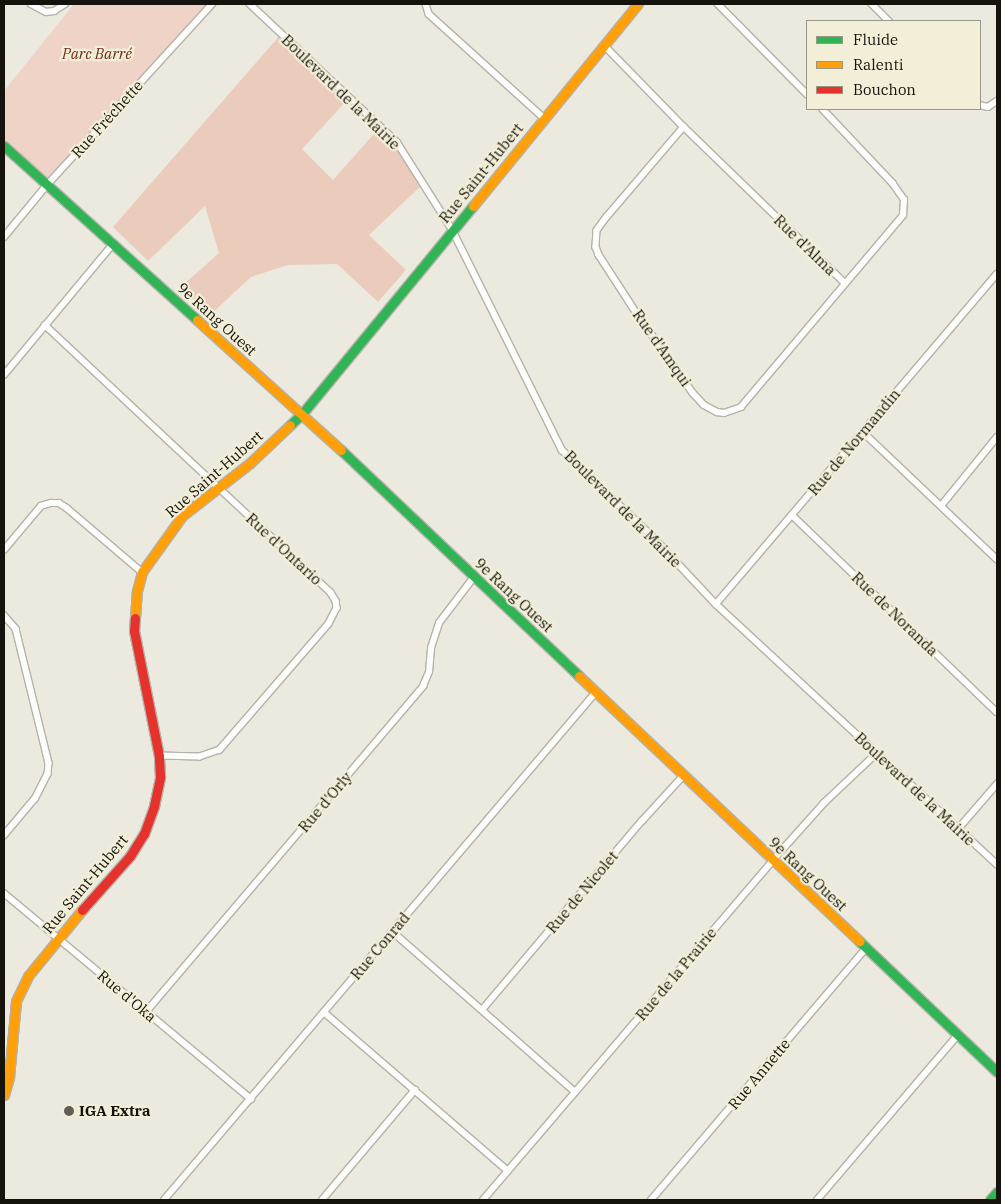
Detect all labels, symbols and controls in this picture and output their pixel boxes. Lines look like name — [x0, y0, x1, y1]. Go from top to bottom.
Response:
legend — [806, 20, 981, 110]
text: Fluide — [853, 30, 898, 49]
street label: Boulevard de la Mairie — [278, 31, 404, 153]
park label: Parc Barré — [62, 45, 132, 63]
text: Ralenti — [853, 55, 903, 74]
street label: Rue Fréchette — [67, 77, 147, 161]
text: Bouchon — [853, 80, 916, 99]
street label: Rue Saint-Hubert — [435, 119, 527, 227]
street label: Rue d'Alma — [770, 211, 840, 279]
street label: 9e Rang Ouest — [174, 279, 260, 359]
street label: Rue d'Amqui — [629, 306, 695, 390]
street label: Rue de Normandin — [804, 385, 904, 499]
street label: Rue Saint-Hubert — [162, 427, 266, 521]
street label: Boulevard de la Mairie — [561, 447, 685, 571]
street label: Rue d'Ontario — [242, 509, 326, 589]
street label: 9e Rang Ouest — [471, 554, 557, 636]
street label: Rue de Noranda — [848, 568, 942, 660]
street label: Boulevard de la Mairie — [851, 729, 979, 849]
street label: Rue d'Orly — [295, 768, 355, 836]
street label: Rue Saint-Hubert — [38, 831, 132, 937]
street label: 9e Rang Ouest — [765, 833, 851, 915]
street label: Rue de Nicolet — [542, 847, 622, 937]
street label: Rue Conrad — [347, 909, 413, 983]
street label: Rue de la Prairie — [632, 924, 720, 1024]
street label: Rue d'Oka — [94, 966, 160, 1026]
street label: Rue Annette — [724, 1035, 794, 1113]
place label: IGA Extra — [79, 1102, 150, 1120]
marker: IGA Extra — [63, 1105, 75, 1117]

